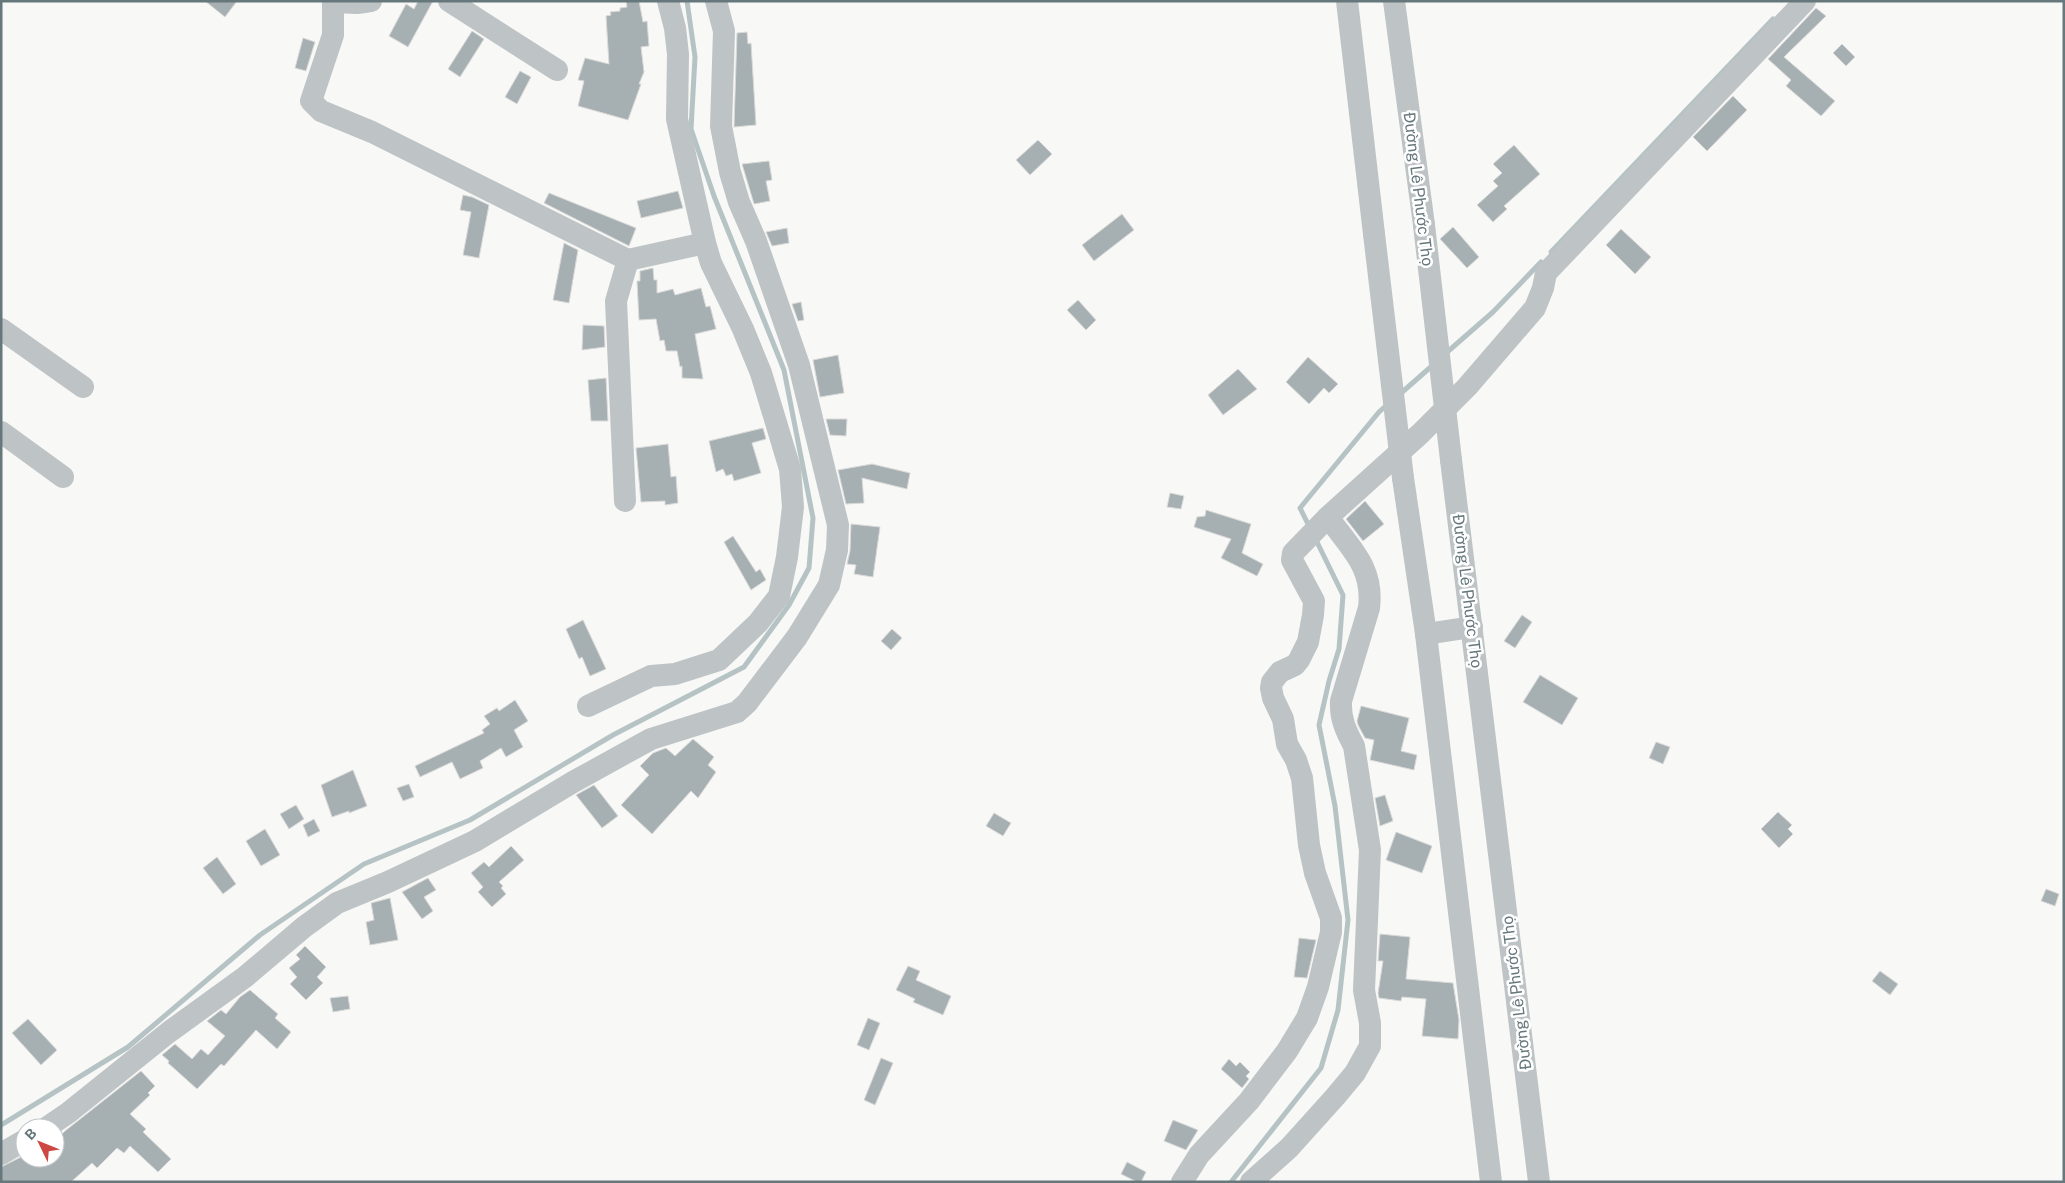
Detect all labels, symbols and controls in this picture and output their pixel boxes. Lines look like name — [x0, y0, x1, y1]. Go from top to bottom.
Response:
street label: Đường Lê Phước Thọ — [1400, 111, 1437, 267]
street label: Đường Lê Phước Thọ — [1449, 513, 1486, 669]
street label: Đường Lê Phước Thọ — [1498, 915, 1535, 1071]
north arrow — [15, 1118, 65, 1168]
text: B — [21, 1125, 40, 1143]

